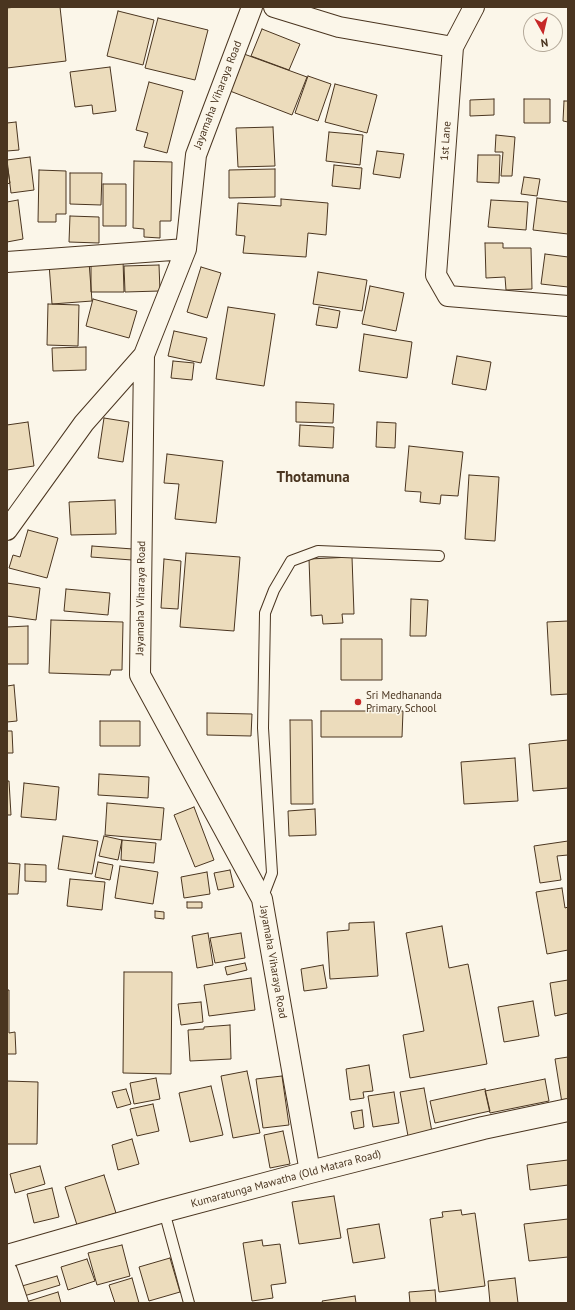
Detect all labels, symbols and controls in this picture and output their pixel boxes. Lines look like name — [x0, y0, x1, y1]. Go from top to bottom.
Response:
north arrow — [523, 12, 563, 52]
text: N — [540, 35, 549, 50]
street label: Jayamaha Viharaya Road — [191, 39, 245, 151]
street label: 1st Lane — [438, 121, 454, 161]
district label: Thotamuna — [276, 469, 350, 487]
street label: Jayamaha Viharaya Road — [133, 541, 149, 655]
place label: Sri Medhananda Primary School — [366, 689, 442, 715]
marker: Sri Medhananda Primary School — [353, 697, 363, 707]
street label: Jayamaha Viharaya Road — [257, 904, 289, 1020]
street label: Kumaratunga Mawatha (Old Matara Road) — [190, 1147, 382, 1211]

